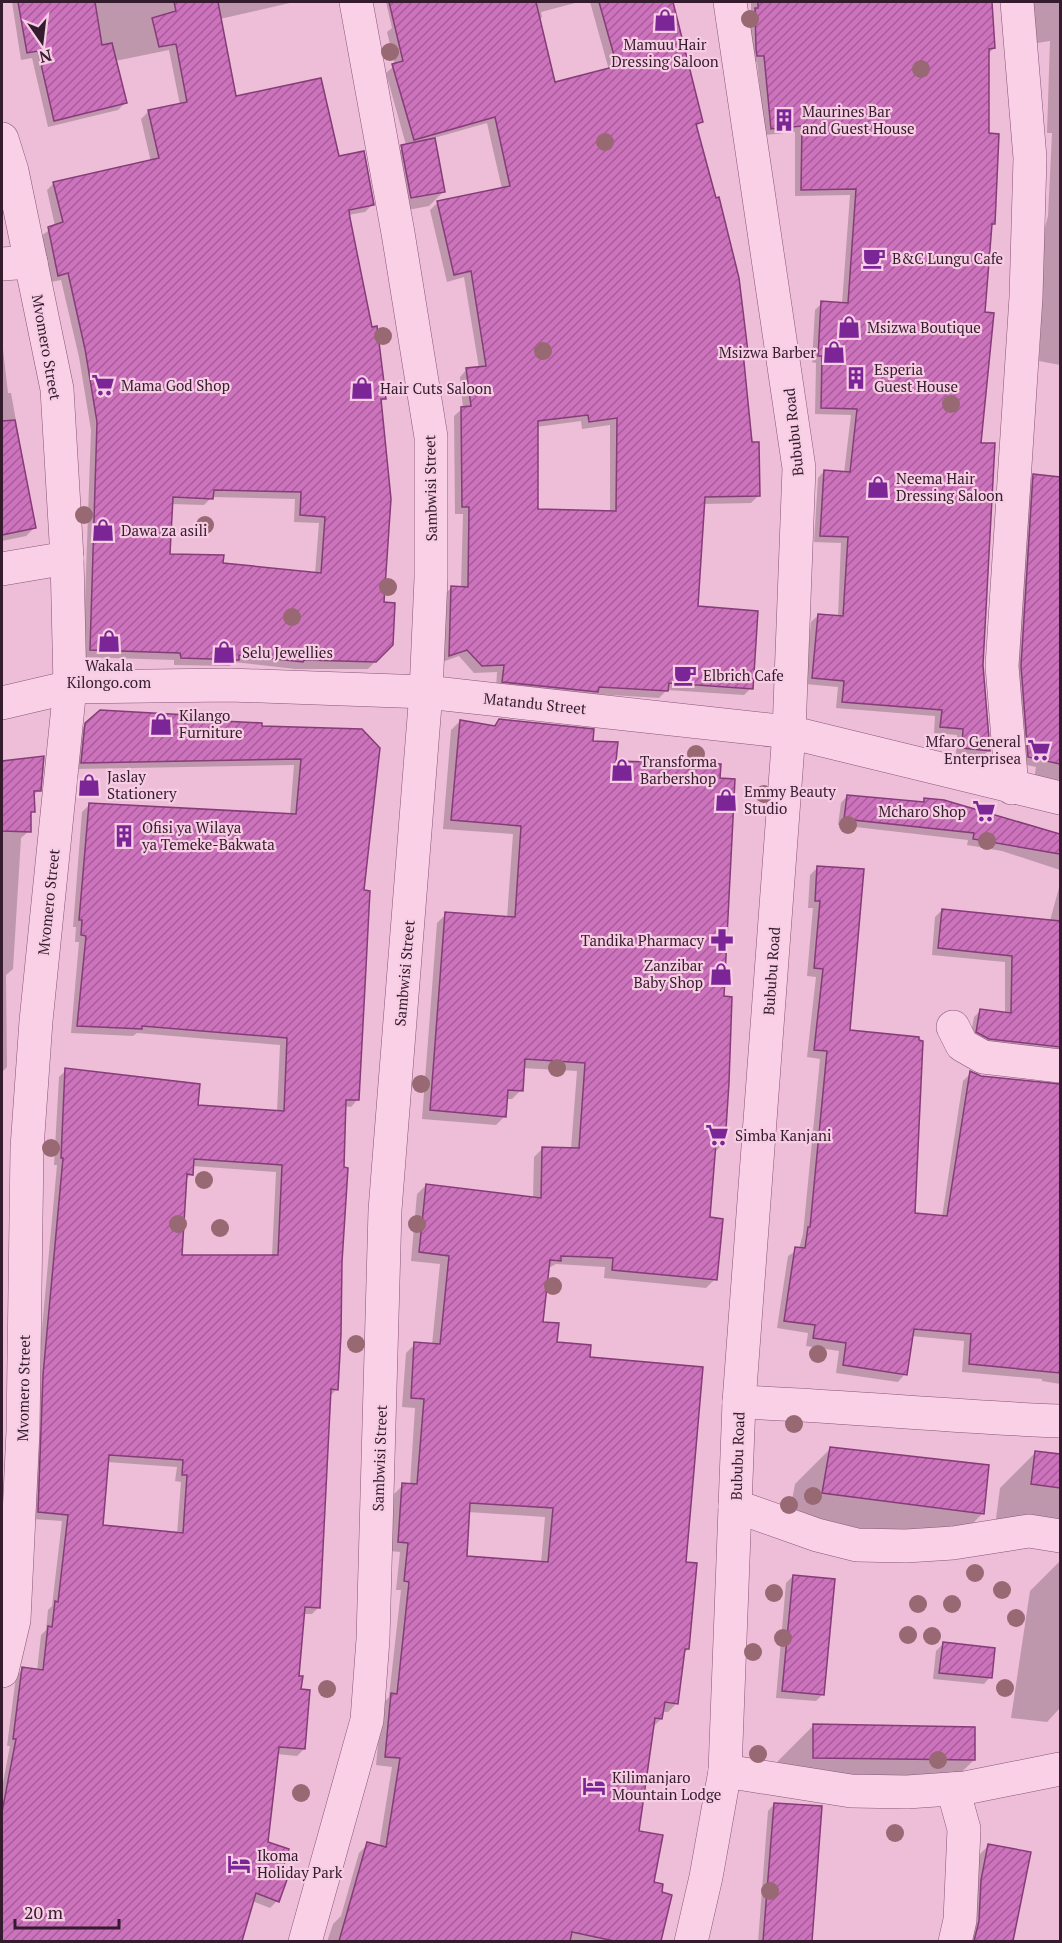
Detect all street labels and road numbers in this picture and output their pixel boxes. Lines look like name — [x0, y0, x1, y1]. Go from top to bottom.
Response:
street label: Mvomero Street — [28, 293, 66, 402]
street label: Bububu Road — [778, 387, 808, 477]
street label: Sambwisi Street — [419, 434, 441, 542]
street label: Matandu Street — [483, 688, 588, 718]
street label: Mvomero Street — [32, 847, 64, 956]
street label: Sambwisi Street — [389, 919, 419, 1027]
street label: Bububu Road — [758, 926, 784, 1016]
street label: Mvomero Street — [12, 1334, 34, 1442]
street label: Sambwisi Street — [367, 1404, 391, 1512]
street label: Bububu Road — [725, 1411, 749, 1501]

